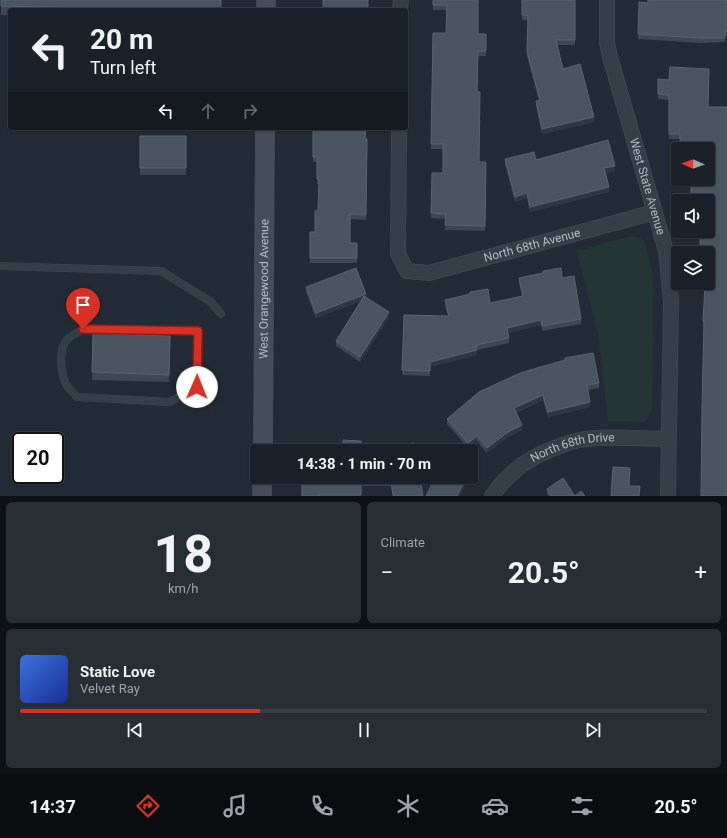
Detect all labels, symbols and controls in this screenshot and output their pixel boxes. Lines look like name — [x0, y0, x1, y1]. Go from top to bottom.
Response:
text: 20 m — [90, 23, 153, 56]
icon: left — [24, 24, 76, 76]
text: Turn left — [90, 57, 156, 78]
icon: left — [155, 100, 177, 122]
icon: ahead — [197, 100, 219, 122]
icon: right — [239, 100, 261, 122]
street label: West State Avenue — [627, 136, 668, 236]
north arrow — [671, 142, 715, 186]
map controls — [671, 142, 715, 290]
button: sound — [671, 194, 715, 238]
street label: West Orangewood Avenue — [257, 219, 271, 359]
street label: North 68th Avenue — [482, 225, 582, 265]
button: layers — [671, 246, 715, 290]
pin — [66, 288, 100, 329]
icon: arrive — [72, 294, 94, 316]
position arrow — [176, 366, 218, 408]
street label: North 68th Drive — [528, 430, 615, 465]
speed limit sign: 20 — [12, 432, 64, 484]
text: 14:38 · 1 min · 70 m — [297, 455, 431, 473]
text: 18 — [153, 524, 213, 585]
text: Climate — [381, 535, 425, 550]
text: 20.5° — [508, 555, 580, 590]
text: − — [381, 560, 393, 585]
text: + — [695, 560, 707, 585]
text: km/h — [168, 581, 199, 596]
text: Static Love — [80, 663, 155, 681]
text: Velvet Ray — [80, 681, 140, 696]
icon: previous — [124, 719, 146, 741]
icon: pause — [353, 719, 375, 741]
icon: next — [582, 719, 604, 741]
icon: directions — [134, 792, 162, 820]
icon: music — [221, 792, 249, 820]
icon: phone — [308, 792, 336, 820]
icon: climate — [394, 792, 422, 820]
icon: car — [481, 792, 509, 820]
icon: filters — [568, 792, 596, 820]
text: 14:37 — [29, 796, 76, 817]
text: 20.5° — [654, 796, 698, 817]

